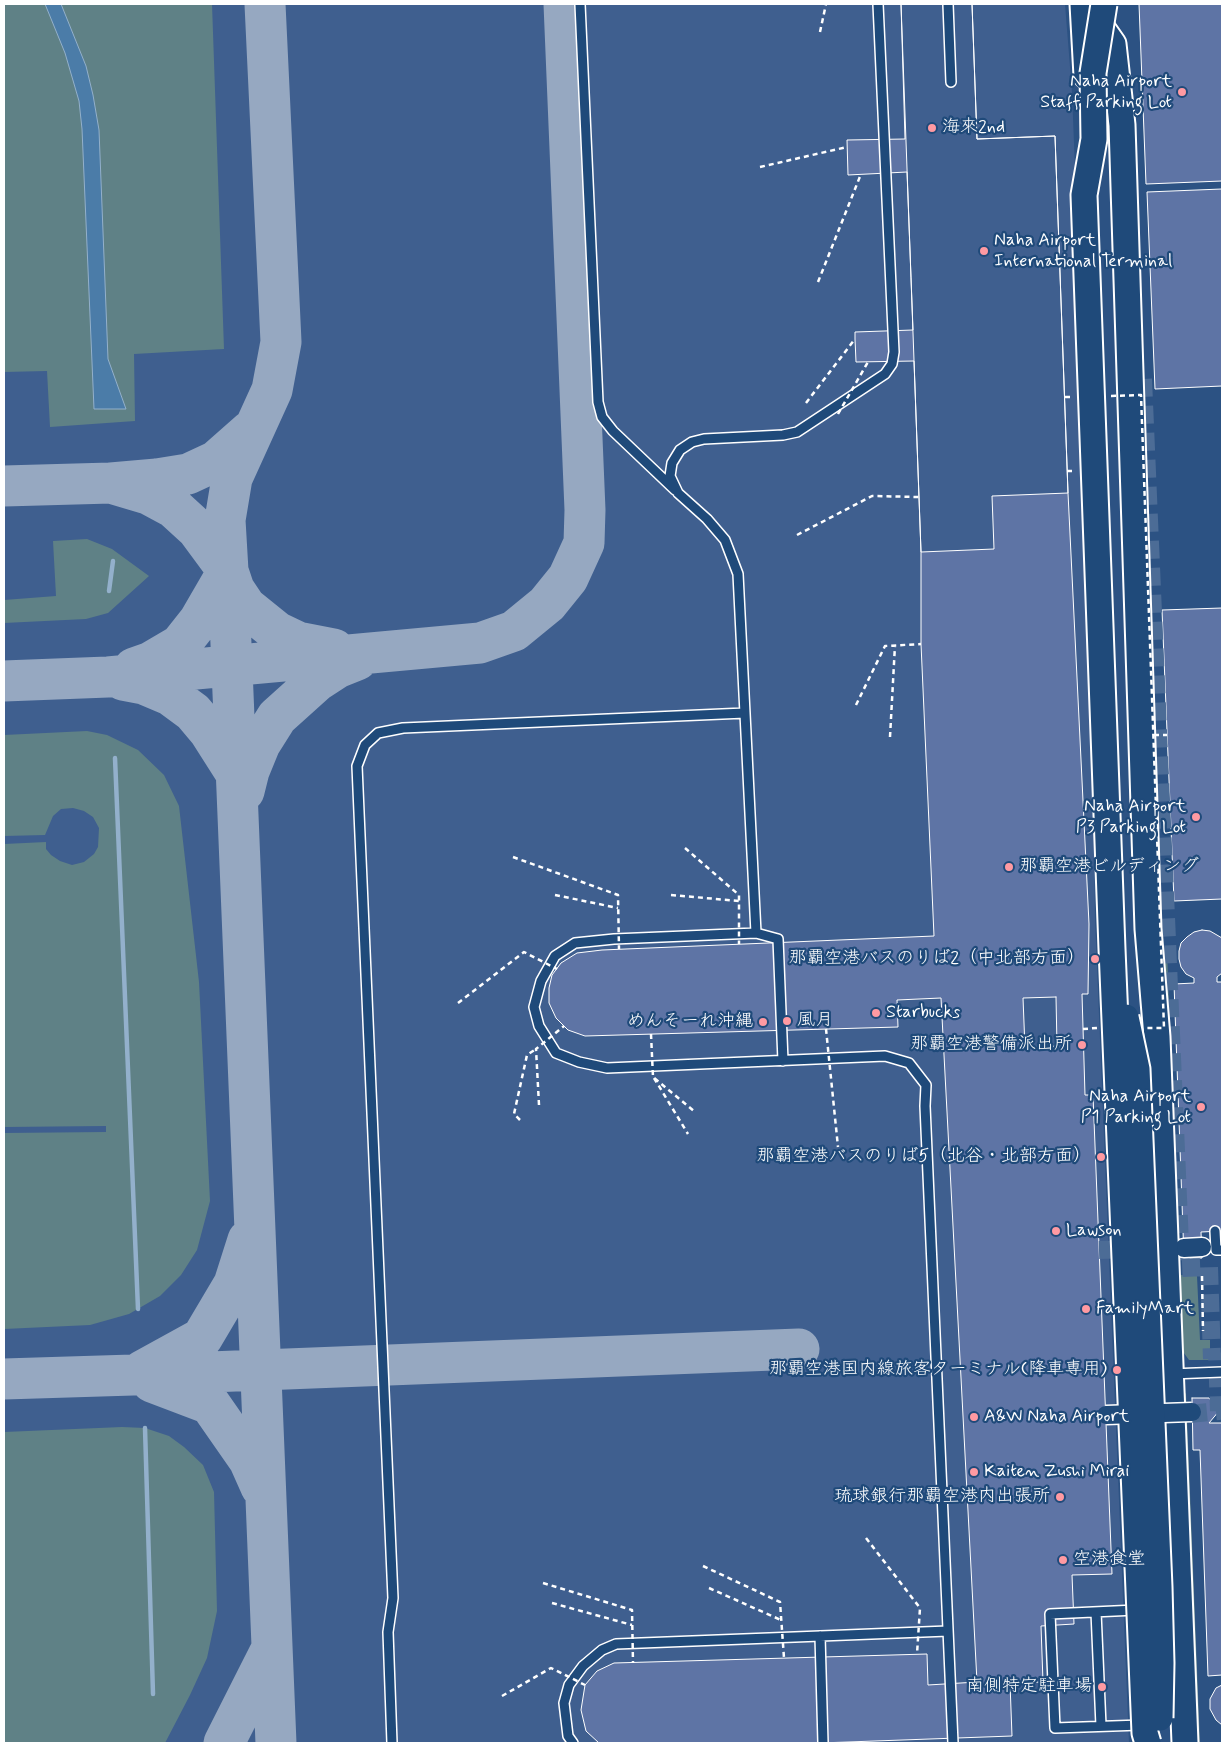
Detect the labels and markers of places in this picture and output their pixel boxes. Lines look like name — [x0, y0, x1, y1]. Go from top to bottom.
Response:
place label: Naha Airport Staff Parking Lot — [1040, 71, 1172, 114]
marker: Naha Airport Staff Parking Lot — [1176, 86, 1188, 98]
place label: 海來2nd — [942, 117, 1005, 139]
marker: 海來2nd — [926, 122, 938, 134]
place label: Naha Airport International Terminal — [994, 230, 1172, 272]
marker: Naha Airport International Terminal — [978, 245, 990, 257]
place label: Naha Airport P3 Parking Lot — [1076, 796, 1186, 839]
marker: Naha Airport P3 Parking Lot — [1190, 811, 1202, 823]
place label: 那覇空港ビルディング — [1019, 856, 1199, 878]
marker: 那覇空港ビルディング — [1003, 861, 1015, 873]
place label: 那覇空港バスのりば2（中北部方面） — [788, 948, 1085, 970]
marker: 那覇空港バスのりば2（中北部方面） — [1089, 953, 1101, 965]
place label: Starbucks — [886, 1002, 960, 1024]
marker: Starbucks — [870, 1007, 882, 1019]
place label: 風月 — [797, 1010, 833, 1032]
place label: めんそーれ沖縄 — [627, 1011, 753, 1033]
marker: 風月 — [781, 1015, 793, 1027]
marker: めんそーれ沖縄 — [757, 1016, 769, 1028]
place label: 那覇空港警備派出所 — [910, 1034, 1072, 1056]
marker: 那覇空港警備派出所 — [1076, 1039, 1088, 1051]
place label: Naha Airport P1 Parking Lot — [1081, 1086, 1191, 1128]
marker: Naha Airport P1 Parking Lot — [1195, 1101, 1207, 1113]
place label: 那覇空港バスのりば5（北谷・北部方面） — [756, 1146, 1091, 1168]
marker: 那覇空港バスのりば5（北谷・北部方面） — [1095, 1151, 1107, 1163]
place label: Lawson — [1066, 1220, 1122, 1242]
marker: Lawson — [1050, 1225, 1062, 1237]
place label: FamilyMart — [1096, 1298, 1194, 1320]
marker: FamilyMart — [1080, 1303, 1092, 1315]
place label: 那覇空港国内線旅客ターミナル(降車専用) — [769, 1359, 1107, 1381]
marker: 那覇空港国内線旅客ターミナル(降車専用) — [1111, 1364, 1123, 1376]
place label: A&W Naha Airport — [984, 1406, 1129, 1428]
marker: A&W Naha Airport — [968, 1411, 980, 1423]
place label: Kaiten Zushi Mirai — [984, 1461, 1129, 1483]
marker: Kaiten Zushi Mirai — [968, 1466, 980, 1478]
place label: 琉球銀行那覇空港内出張所 — [834, 1486, 1050, 1508]
marker: 琉球銀行那覇空港内出張所 — [1054, 1491, 1066, 1503]
place label: 空港食堂 — [1073, 1549, 1145, 1571]
marker: 空港食堂 — [1057, 1554, 1069, 1566]
place label: 南側特定駐車場 — [966, 1676, 1092, 1698]
marker: 南側特定駐車場 — [1096, 1681, 1108, 1693]

